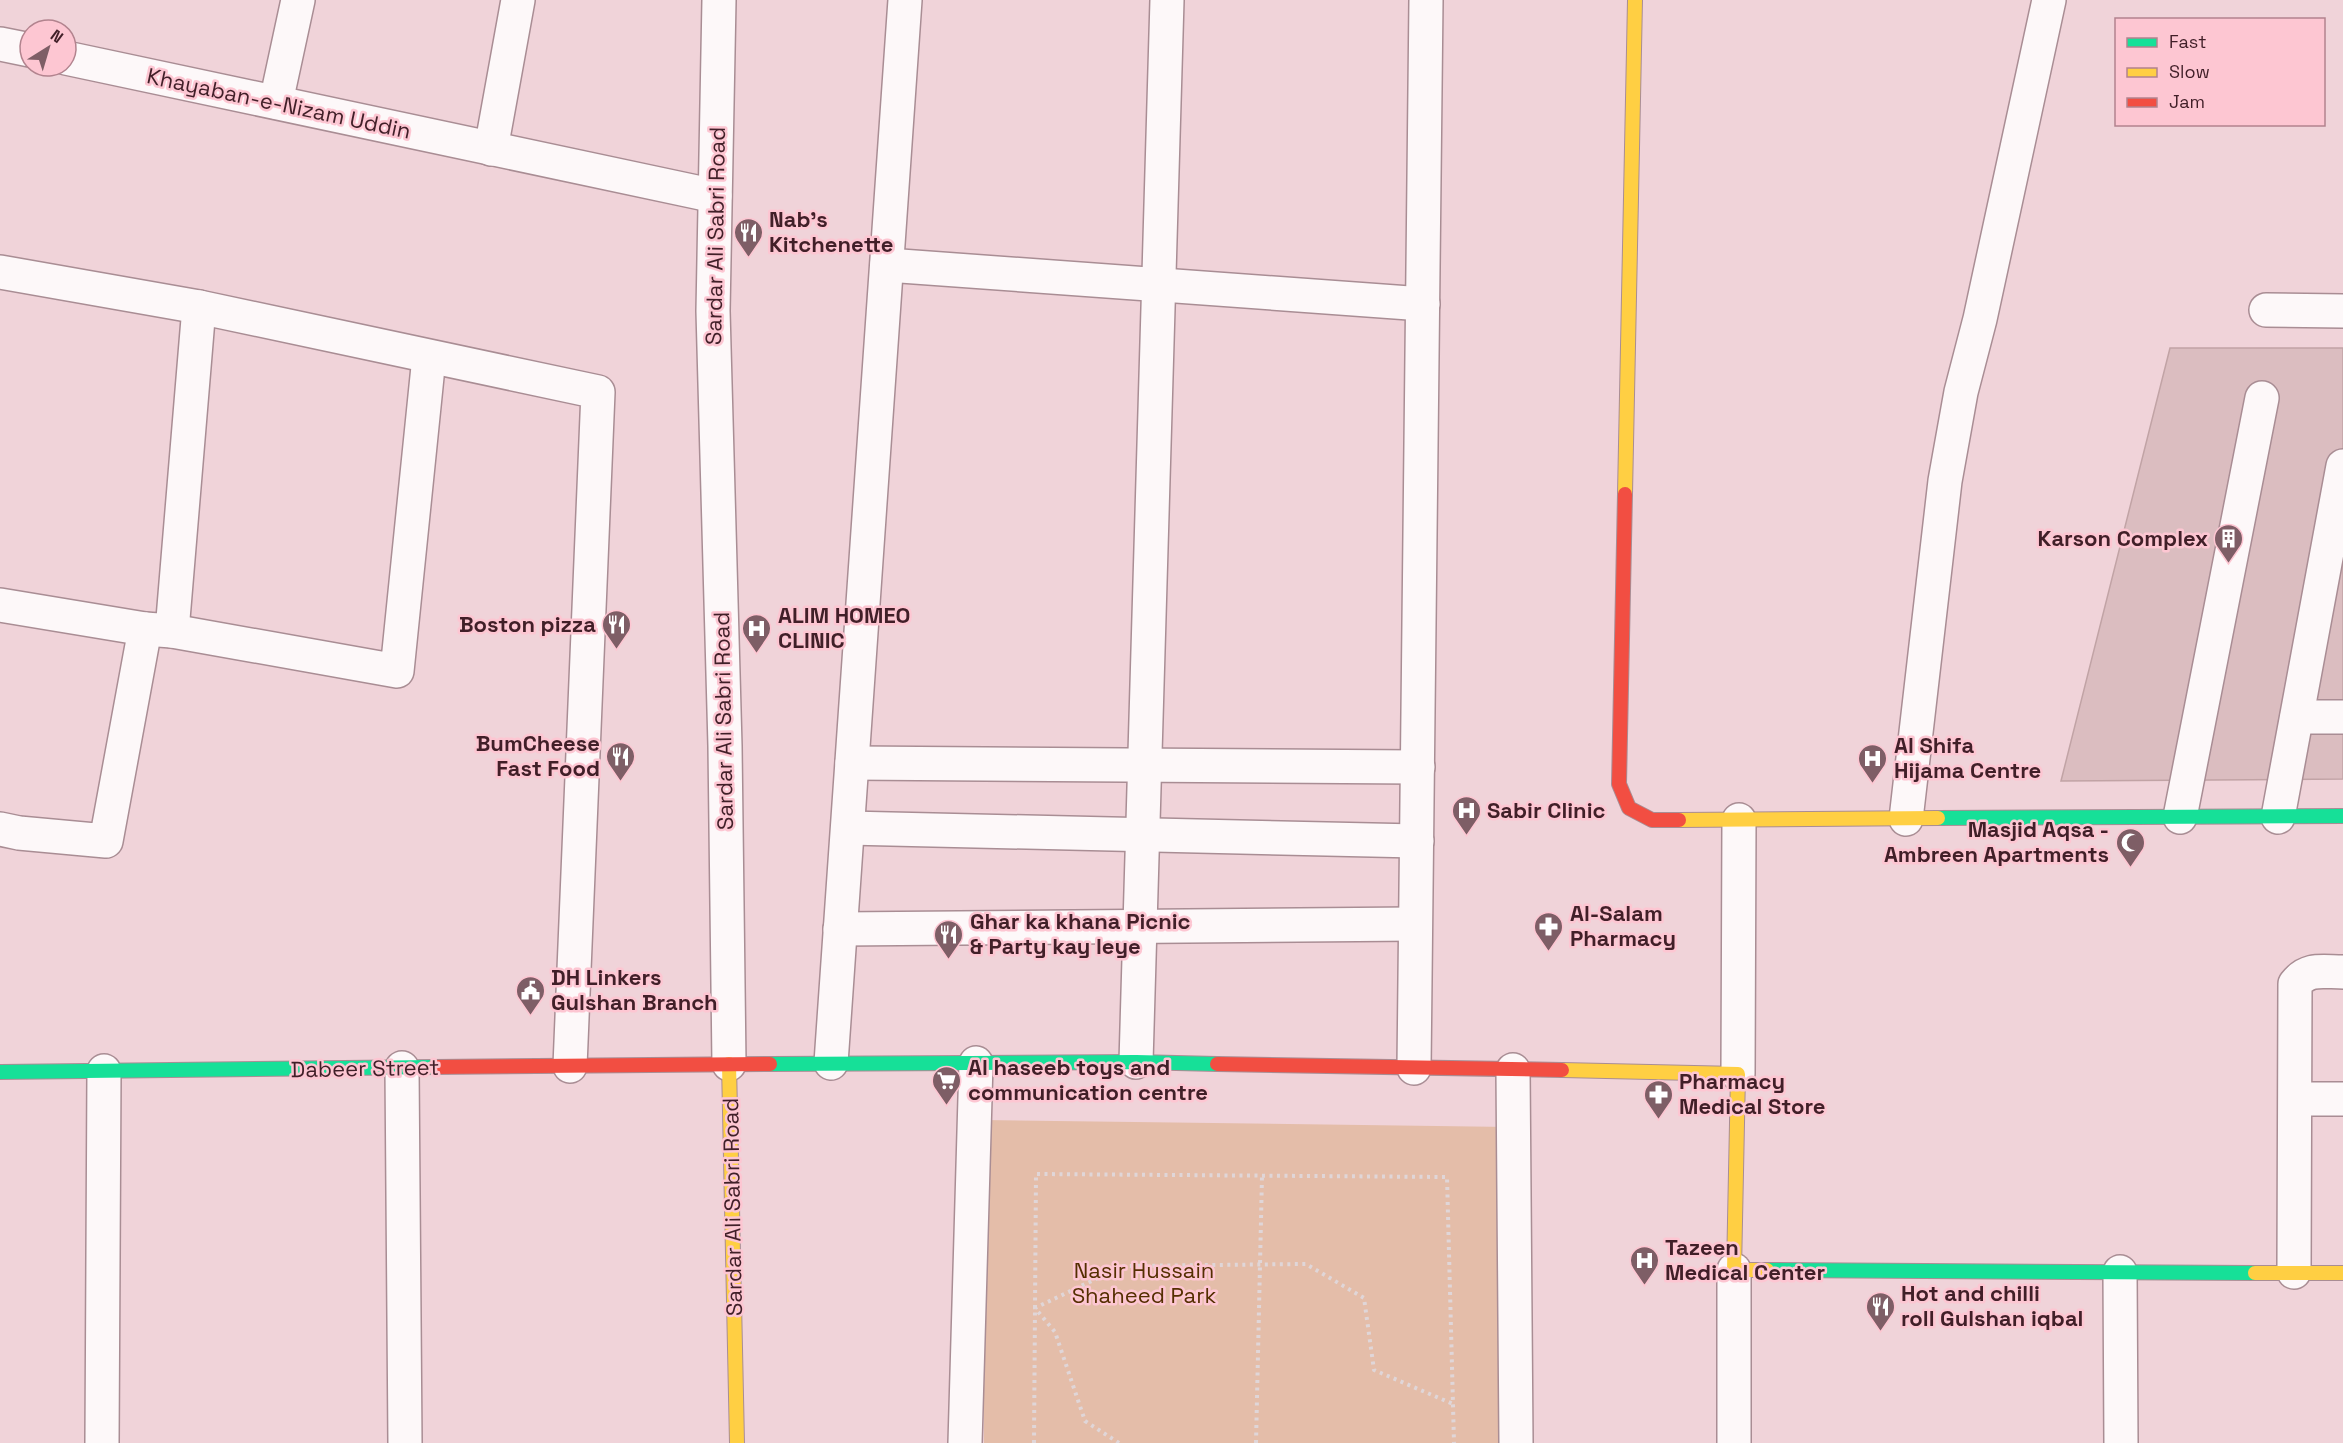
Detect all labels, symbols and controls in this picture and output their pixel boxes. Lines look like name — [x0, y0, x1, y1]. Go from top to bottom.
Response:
north arrow — [18, 18, 78, 78]
legend — [2115, 18, 2325, 126]
text: N — [46, 25, 67, 48]
text: Fast — [2169, 30, 2206, 53]
text: Slow — [2169, 60, 2210, 83]
street label: Khayaban-e-Nizam Uddin — [144, 61, 414, 145]
text: Jam — [2169, 90, 2205, 113]
street label: Sardar Ali Sabri Road — [699, 127, 731, 345]
place label: Nab's Kitchenette — [769, 205, 894, 258]
restaurant icon: Nab's Kitchenette — [732, 216, 764, 258]
building icon: Karson Complex — [2213, 522, 2245, 564]
place label: Karson Complex — [2038, 524, 2208, 552]
place label: ALIM HOMEO CLINIC — [778, 601, 910, 654]
restaurant icon: Boston pizza — [601, 608, 633, 650]
place label: Boston pizza — [459, 610, 596, 638]
street label: Sardar Ali Sabri Road — [707, 612, 739, 830]
hospital icon: ALIM HOMEO CLINIC — [741, 612, 773, 654]
place label: BumCheese Fast Food — [476, 729, 600, 782]
place label: Al Shifa Hijama Centre — [1894, 731, 2041, 784]
restaurant icon: BumCheese Fast Food — [605, 740, 637, 782]
hospital icon: Al Shifa Hijama Centre — [1857, 742, 1889, 784]
hospital icon: Sabir Clinic — [1450, 794, 1482, 836]
place label: Sabir Clinic — [1487, 796, 1606, 824]
place label: Masjid Aqsa - Ambreen Apartments — [1884, 815, 2109, 868]
mosque icon: Masjid Aqsa - Ambreen Apartments — [2114, 826, 2146, 868]
place label: Al-Salam Pharmacy — [1570, 899, 1676, 952]
place label: Ghar ka khana Picnic & Party kay leye — [970, 907, 1191, 960]
pharmacy icon: Al-Salam Pharmacy — [1533, 910, 1565, 952]
restaurant icon: Ghar ka khana Picnic & Party kay leye — [933, 918, 965, 960]
place label: DH Linkers Gulshan Branch — [551, 963, 718, 1016]
public building icon: DH Linkers Gulshan Branch — [514, 974, 546, 1016]
street label: Dabeer Street — [290, 1053, 440, 1083]
place label: Al haseeb toys and communication centre — [968, 1053, 1208, 1106]
supermarket icon: Al haseeb toys and communication centre — [931, 1064, 963, 1106]
place label: Pharmacy Medical Store — [1679, 1067, 1825, 1120]
pharmacy icon: Pharmacy Medical Store — [1642, 1078, 1674, 1120]
street label: Sardar Ali Sabri Road — [716, 1098, 748, 1316]
place label: Tazeen Medical Center — [1665, 1233, 1825, 1286]
hospital icon: Tazeen Medical Center — [1628, 1244, 1660, 1286]
park label: Nasir Hussain Shaheed Park — [1072, 1256, 1217, 1309]
place label: Hot and chilli roll Gulshan iqbal — [1901, 1279, 2083, 1332]
restaurant icon: Hot and chilli roll Gulshan iqbal — [1864, 1290, 1896, 1332]

